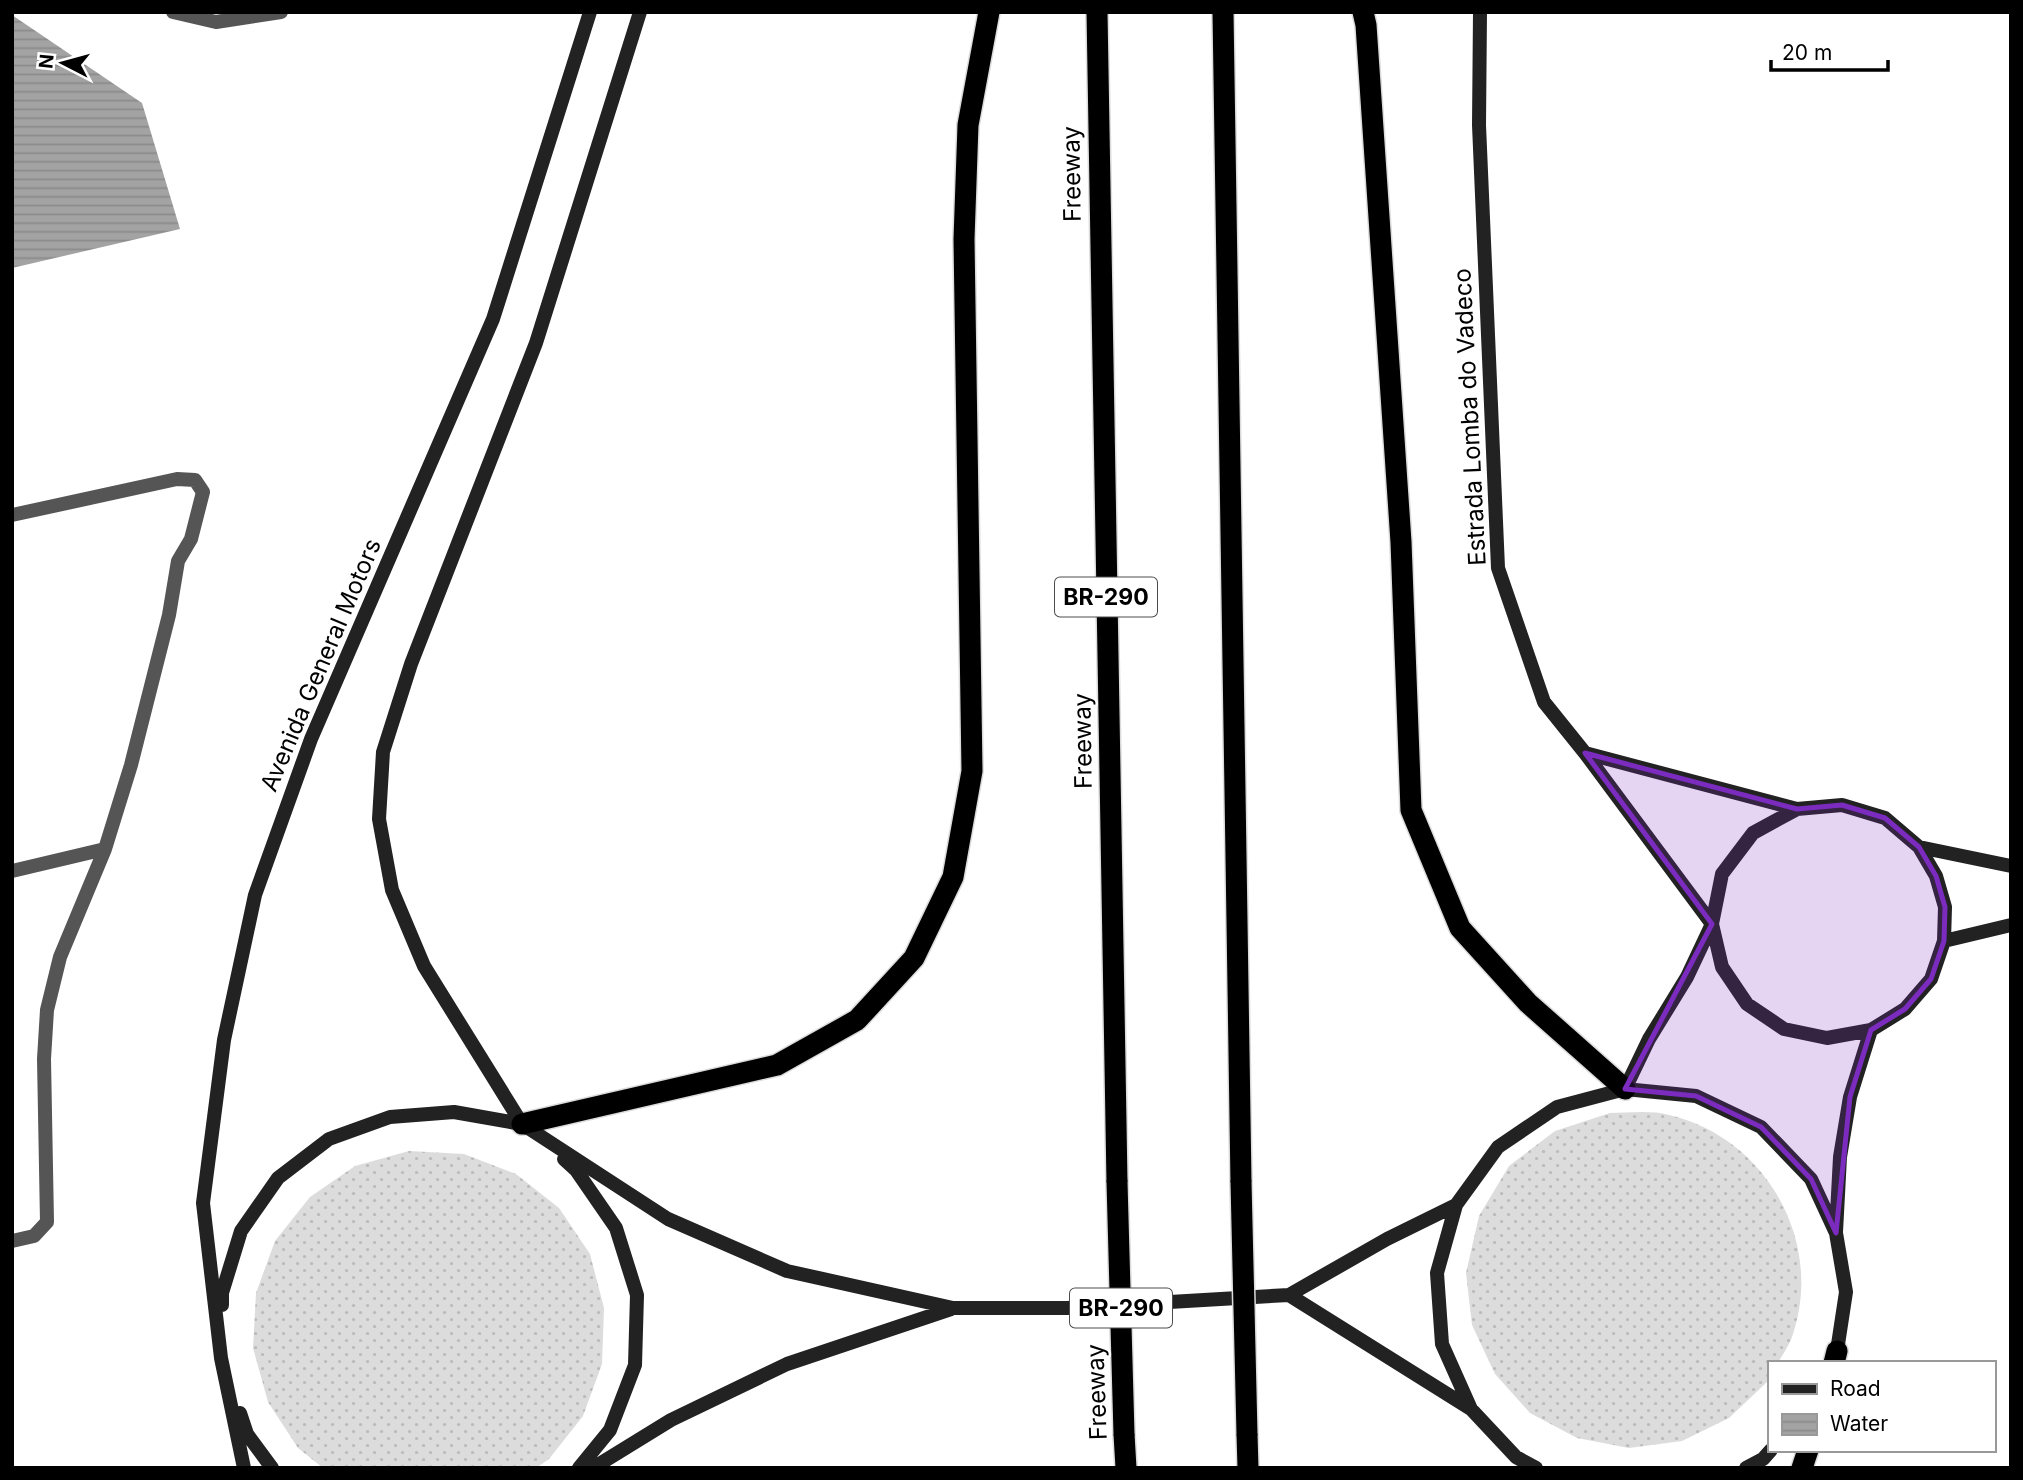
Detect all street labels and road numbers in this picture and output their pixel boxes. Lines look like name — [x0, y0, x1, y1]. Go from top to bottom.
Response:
street label: Freeway — [1056, 126, 1087, 222]
street label: Estrada Lomba do Vadeco — [1447, 267, 1492, 567]
street label: Avenida General Motors — [254, 534, 387, 796]
road number: BR-290 — [1055, 578, 1157, 617]
street label: Freeway — [1067, 693, 1098, 789]
road number: BR-290 — [1070, 1288, 1172, 1328]
street label: Freeway — [1080, 1344, 1113, 1440]

